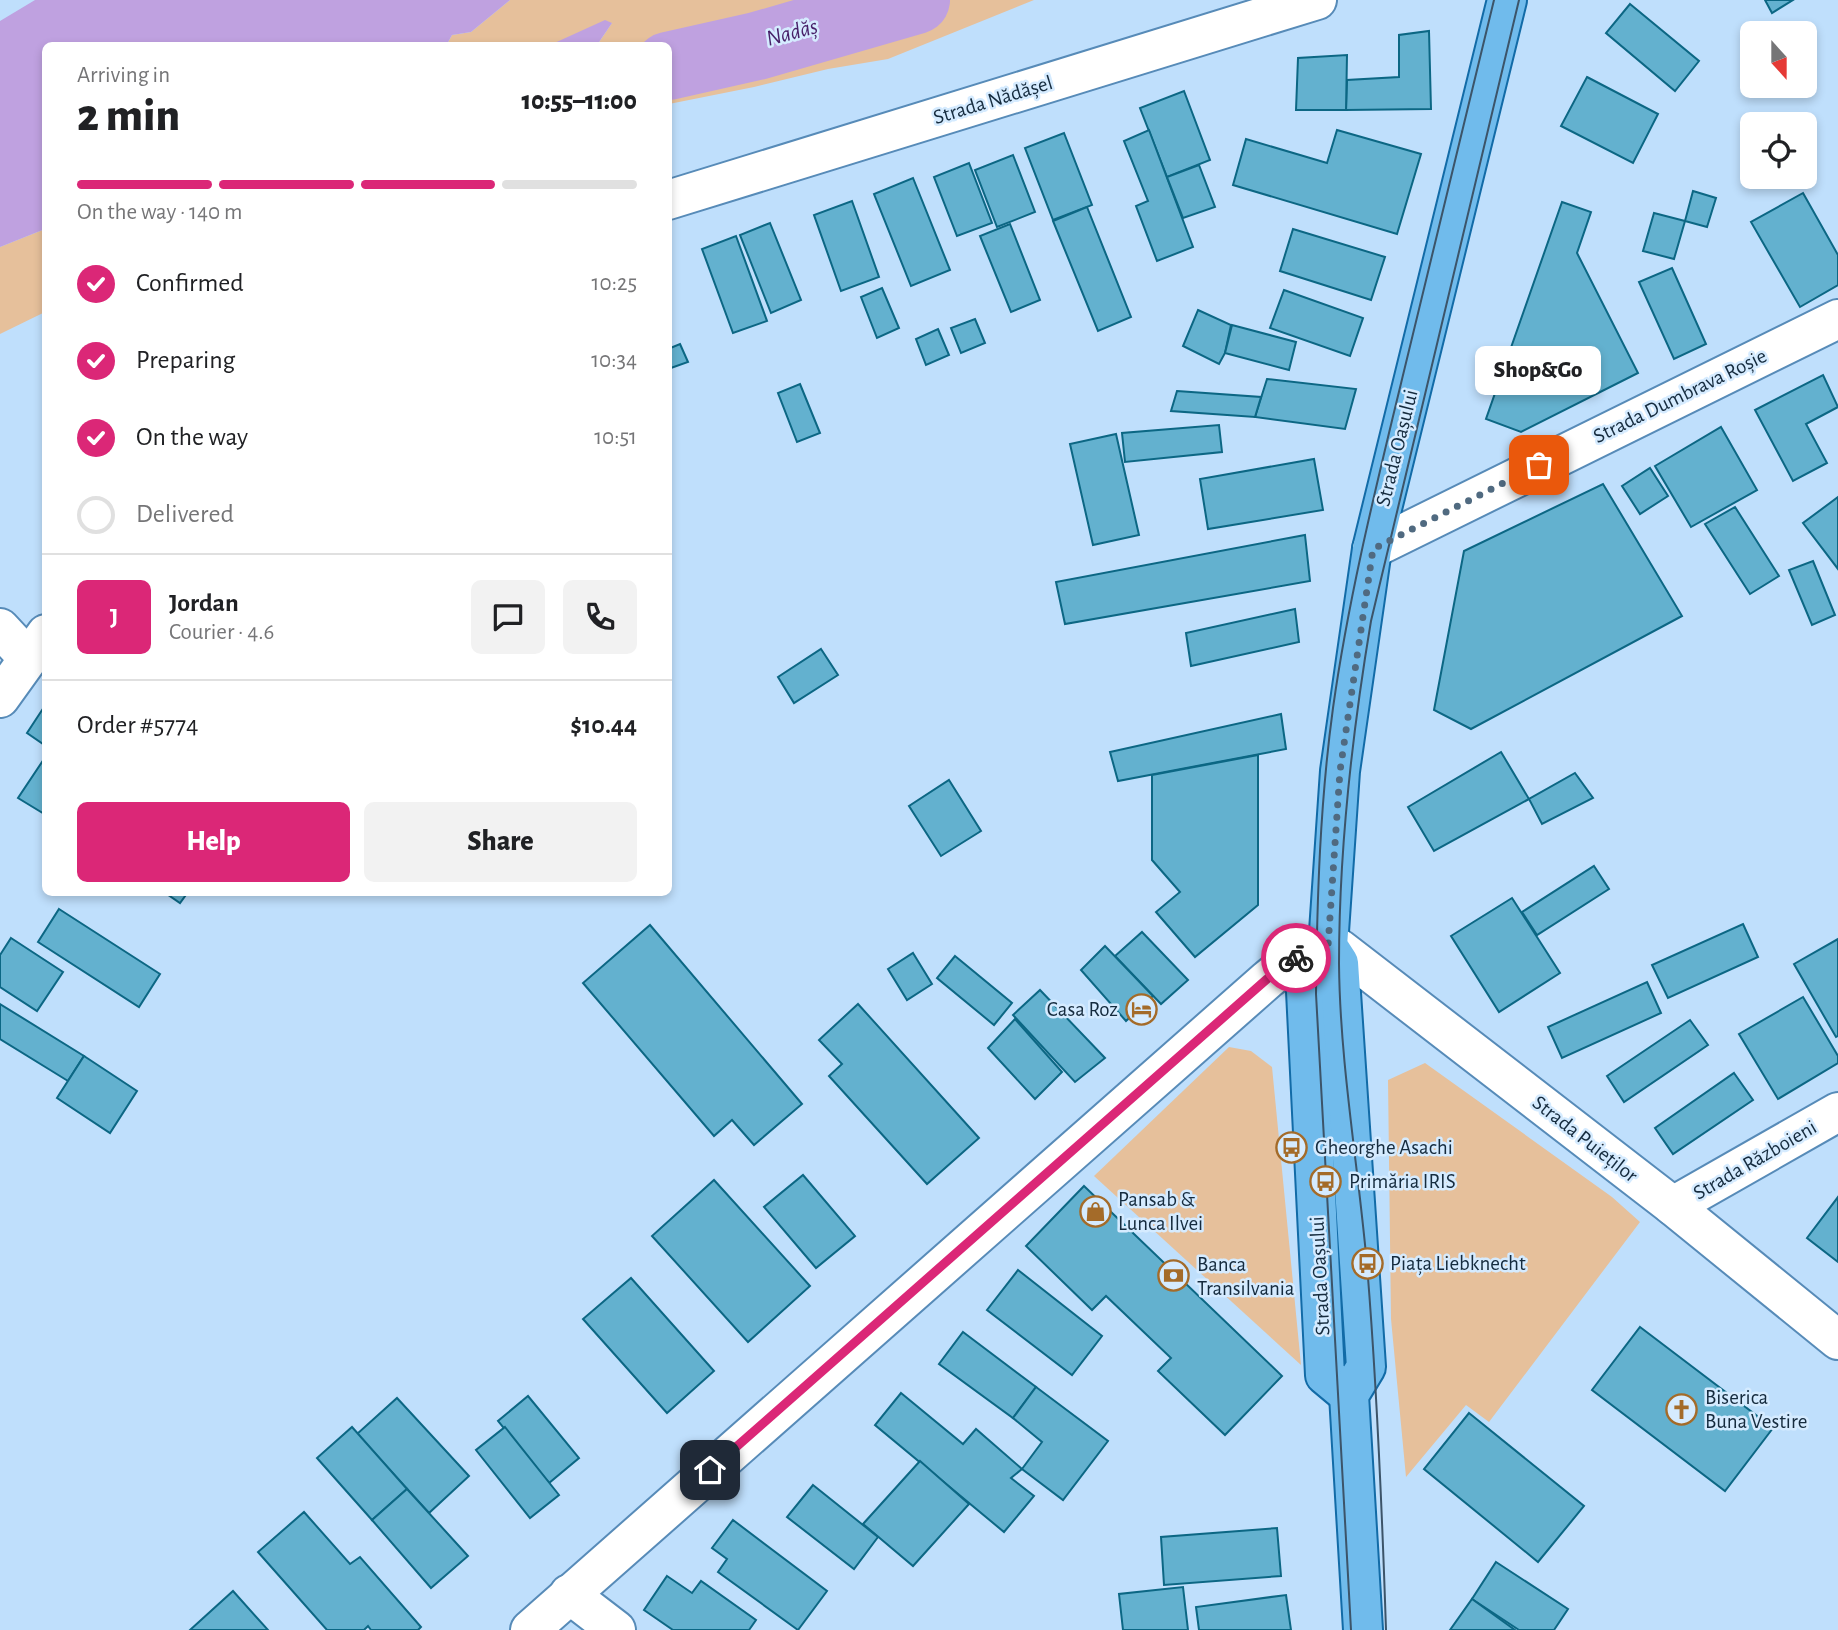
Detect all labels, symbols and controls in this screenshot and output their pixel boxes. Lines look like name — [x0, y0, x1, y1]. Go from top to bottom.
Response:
water label: Nadăș — [764, 15, 820, 52]
north arrow — [1740, 21, 1816, 98]
map controls — [1740, 21, 1817, 189]
text: Arriving in — [77, 64, 170, 87]
street label: Strada Nădășel — [931, 72, 1056, 130]
text: 10:55–11:00 — [521, 88, 637, 114]
text: 2 min — [77, 93, 180, 139]
button: locate — [1740, 112, 1817, 189]
text: On the way · 140 m — [77, 201, 242, 224]
icon: check — [77, 265, 115, 303]
text: Confirmed — [136, 270, 244, 296]
text: 10:25 — [592, 272, 637, 295]
icon: check — [77, 342, 115, 380]
street label: Strada Dumbrava Roșie — [1590, 345, 1771, 449]
callout: Shop&Go — [1476, 346, 1602, 395]
text: Preparing — [136, 347, 235, 373]
text: 10:34 — [591, 349, 637, 372]
text: Shop&Go — [1494, 359, 1582, 382]
street label: Strada Oașului — [1372, 388, 1424, 509]
icon: check — [77, 419, 115, 457]
text: On the way — [136, 424, 248, 450]
text: 10:51 — [594, 426, 637, 449]
pin — [1509, 435, 1569, 495]
icon: bag — [1520, 446, 1558, 484]
text: Delivered — [136, 501, 234, 527]
button: chat — [471, 580, 545, 654]
button: phone — [563, 580, 637, 654]
text: Jordan — [169, 590, 239, 616]
text: J — [110, 604, 118, 630]
text: Courier · 4.6 — [169, 621, 274, 644]
text: Order #5774 — [77, 712, 199, 738]
text: $10.44 — [570, 712, 637, 738]
button: Help — [77, 802, 350, 882]
button: Share — [364, 802, 637, 882]
courier — [1261, 923, 1331, 993]
icon: bike — [1277, 939, 1315, 977]
hotel icon: Casa Roz — [1124, 992, 1158, 1026]
place label: Casa Roz — [1047, 999, 1118, 1020]
street label: Strada Puieților — [1527, 1092, 1642, 1188]
street label: Strada Războieni — [1690, 1116, 1820, 1204]
bus stop icon: Gheorghe Asachi — [1275, 1130, 1309, 1164]
place label: Gheorghe Asachi — [1315, 1137, 1453, 1158]
bus stop icon: Primăria IRIS — [1309, 1164, 1343, 1198]
place label: Primăria IRIS — [1349, 1171, 1456, 1192]
place label: Pansab & Lunca Ilvei — [1118, 1189, 1203, 1234]
shop icon: Pansab & Lunca Ilvei — [1078, 1194, 1112, 1228]
street label: Strada Oașului — [1306, 1216, 1336, 1336]
bus stop icon: Piața Liebknecht — [1350, 1246, 1384, 1280]
place label: Piața Liebknecht — [1390, 1253, 1526, 1276]
place label: Banca Transilvania — [1197, 1254, 1295, 1299]
bank icon: Banca Transilvania — [1157, 1259, 1191, 1293]
place label: Biserica Buna Vestire — [1705, 1387, 1807, 1432]
church icon: Biserica Buna Vestire — [1665, 1392, 1699, 1426]
pin — [680, 1440, 740, 1500]
icon: home — [691, 1451, 729, 1489]

